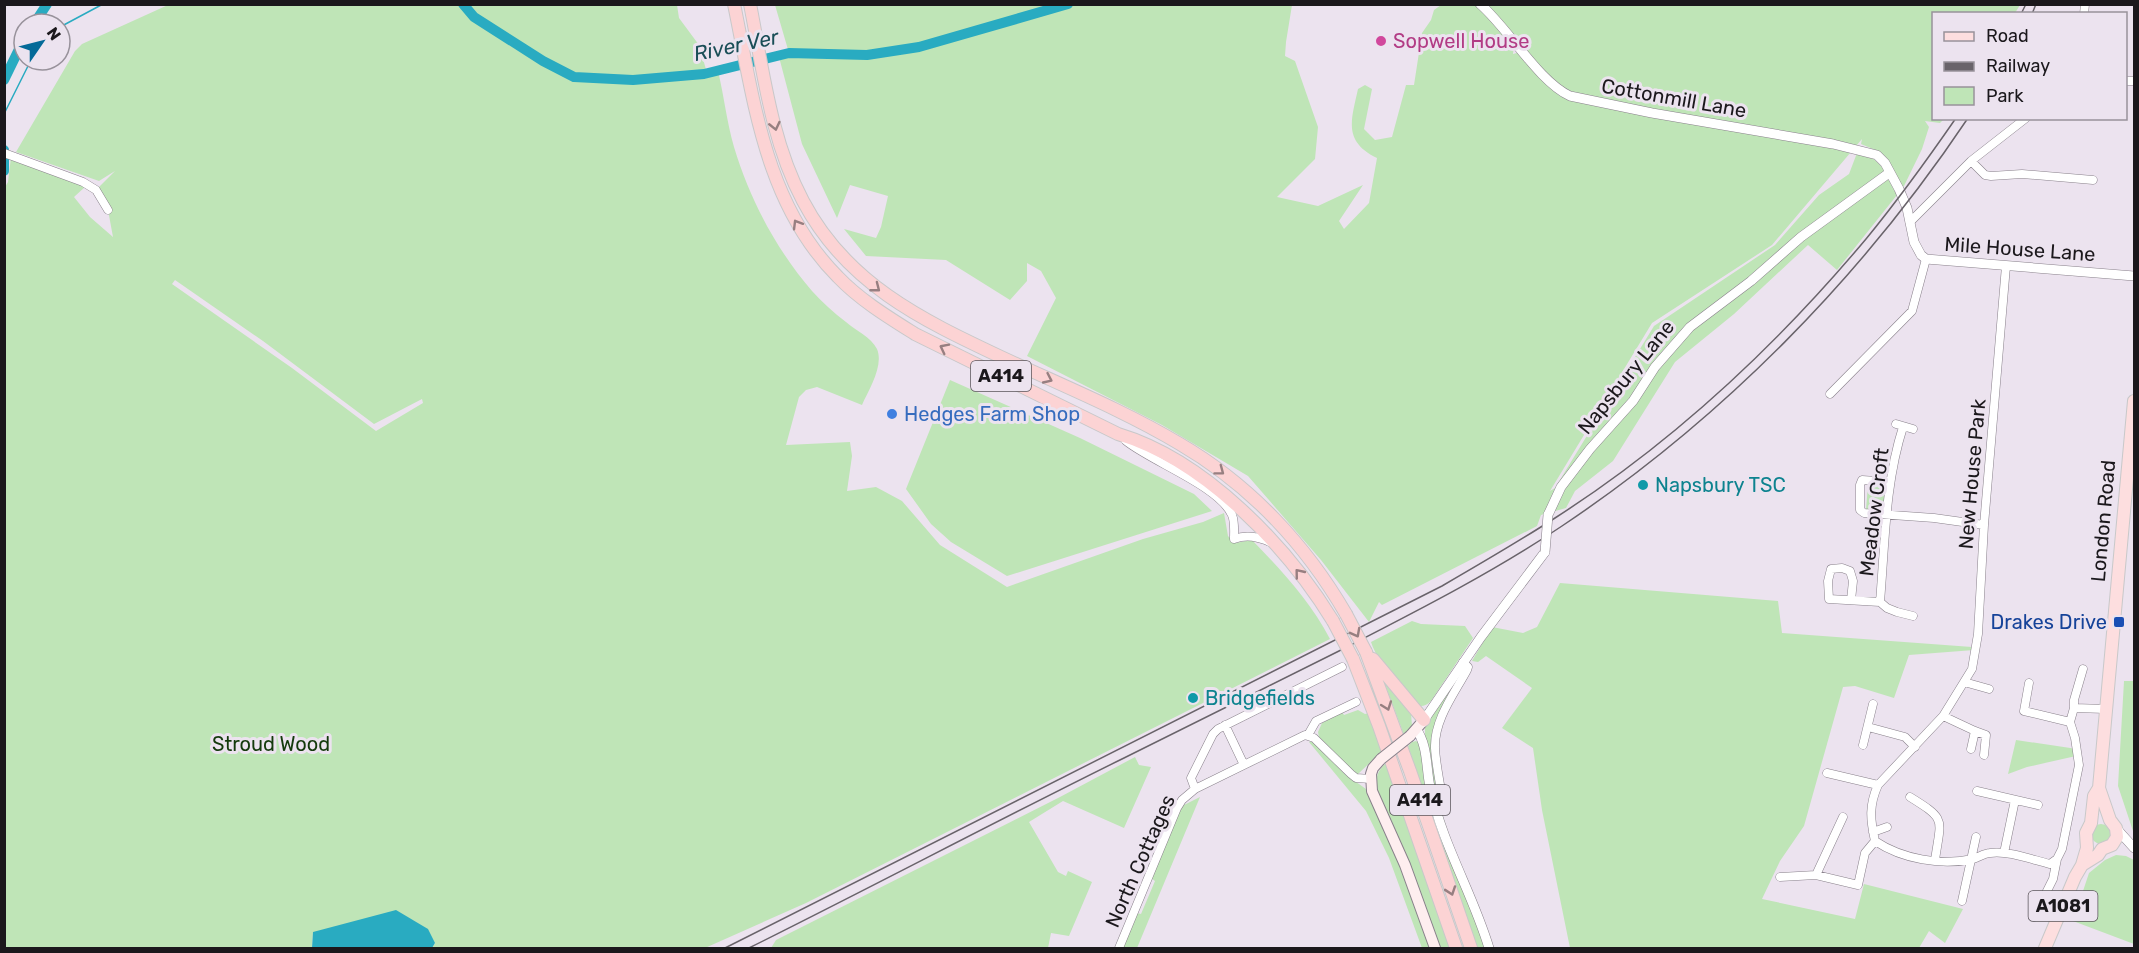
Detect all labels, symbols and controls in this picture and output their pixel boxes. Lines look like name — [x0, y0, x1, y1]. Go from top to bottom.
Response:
north arrow — [12, 12, 72, 72]
legend — [1932, 12, 2127, 120]
text: N — [43, 24, 65, 44]
water label: River Ver — [691, 24, 782, 66]
text: Road — [1986, 25, 2029, 47]
place label: Sopwell House — [1393, 29, 1529, 53]
marker: Sopwell House — [1374, 34, 1388, 48]
text: Railway — [1986, 55, 2050, 77]
street label: Cottonmill Lane — [1600, 73, 1748, 123]
text: Park — [1986, 85, 2024, 107]
one-way arrow — [768, 120, 781, 130]
one-way arrow — [793, 220, 805, 230]
street label: Mile House Lane — [1944, 232, 2096, 266]
one-way arrow — [870, 280, 881, 291]
street label: Napsbury Lane — [1573, 315, 1679, 439]
one-way arrow — [939, 344, 950, 355]
road number: A414 — [971, 361, 1031, 391]
one-way arrow — [1042, 371, 1053, 383]
street label: New House Park — [1953, 397, 1991, 550]
place label: Hedges Farm Shop — [904, 402, 1080, 426]
marker: Hedges Farm Shop — [885, 407, 899, 421]
street label: Meadow Croft — [1854, 446, 1894, 578]
street label: London Road — [2086, 459, 2120, 583]
one-way arrow — [1213, 463, 1224, 474]
place label: Napsbury TSC — [1655, 473, 1786, 497]
marker: Napsbury TSC — [1636, 478, 1650, 492]
one-way arrow — [1295, 569, 1306, 580]
place label: Drakes Drive — [1990, 610, 2107, 634]
marker: Drakes Drive — [2112, 615, 2126, 629]
one-way arrow — [1349, 626, 1360, 637]
place label: Bridgefields — [1205, 686, 1315, 710]
marker: Bridgefields — [1186, 691, 1200, 705]
one-way arrow — [1380, 701, 1393, 711]
park label: Stroud Wood — [212, 732, 330, 756]
road number: A414 — [1390, 785, 1450, 815]
street label: North Cottages — [1100, 791, 1180, 931]
one-way arrow — [1444, 885, 1457, 896]
road number: A1081 — [2028, 891, 2098, 921]

